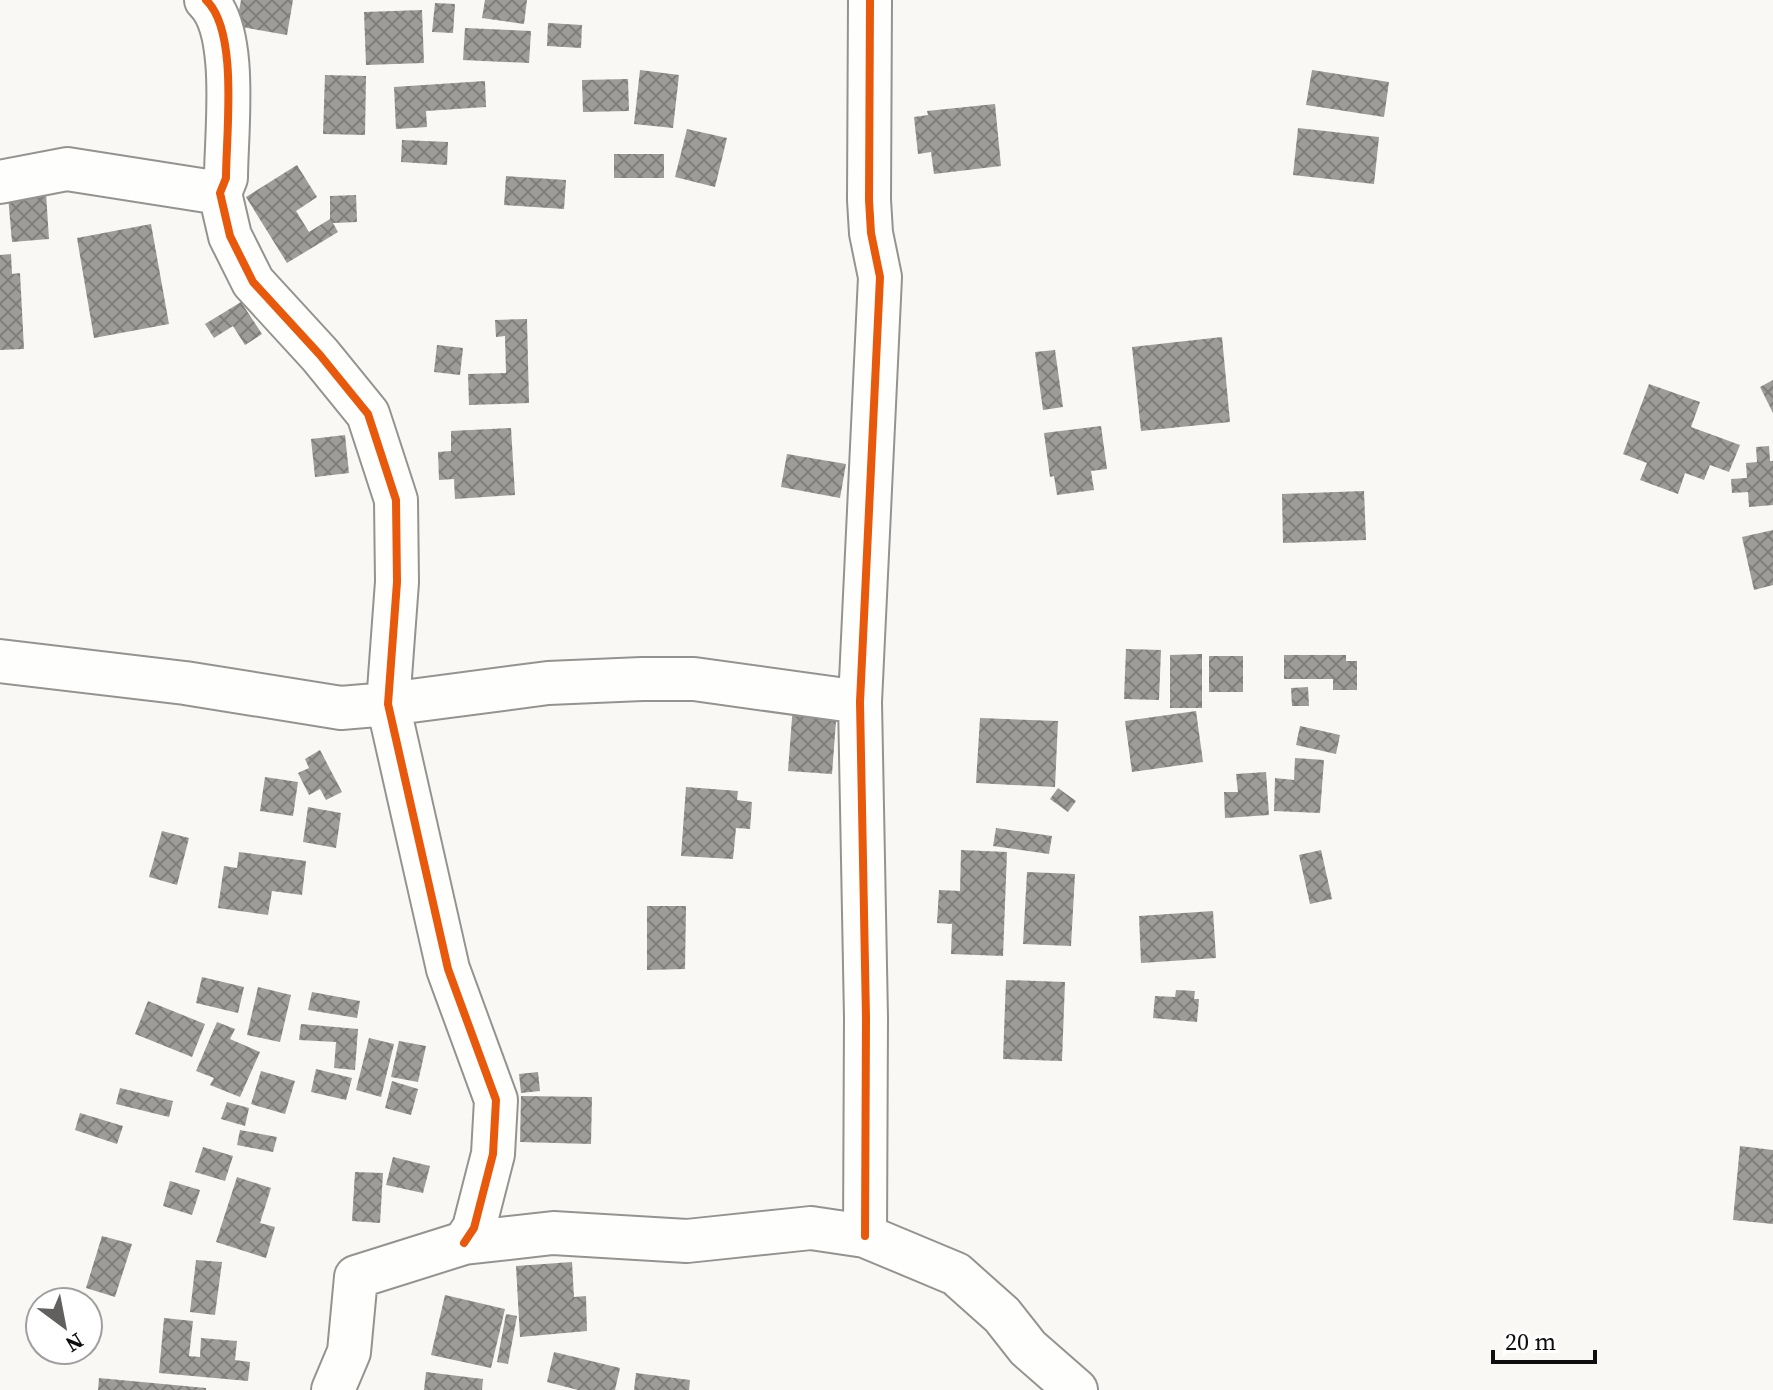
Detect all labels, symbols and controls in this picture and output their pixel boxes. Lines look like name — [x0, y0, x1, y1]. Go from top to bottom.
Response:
north arrow — [24, 1286, 104, 1366]
scale bar — [1493, 1314, 1595, 1364]
text: 20 m — [1505, 1325, 1556, 1358]
text: N — [60, 1326, 89, 1360]

